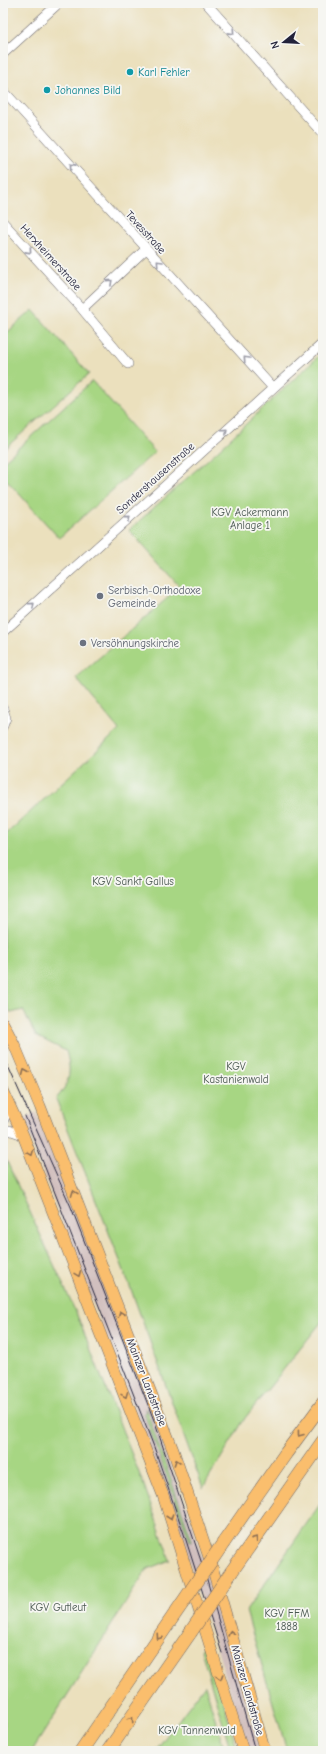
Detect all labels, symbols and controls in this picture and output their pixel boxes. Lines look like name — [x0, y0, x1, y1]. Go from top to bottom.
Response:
north arrow — [264, 22, 304, 62]
one-way arrow — [228, 27, 235, 34]
text: N — [268, 40, 282, 50]
place label: Karl Fehler — [138, 66, 190, 79]
marker: Karl Fehler — [125, 67, 135, 77]
place label: Johannes Bild — [55, 84, 121, 97]
marker: Johannes Bild — [42, 85, 52, 95]
one-way arrow — [70, 164, 77, 171]
street label: Tevesstraße — [123, 208, 169, 257]
street label: Herxheimerstraße — [17, 221, 84, 294]
one-way arrow — [25, 246, 32, 253]
one-way arrow — [156, 261, 163, 268]
one-way arrow — [105, 279, 113, 287]
one-way arrow — [244, 357, 251, 364]
one-way arrow — [220, 428, 228, 436]
street label: Sondershausenstraße — [114, 440, 197, 517]
park label: KGV Ackermann Anlage 1 — [212, 506, 288, 532]
one-way arrow — [124, 516, 131, 523]
place label: Serbisch-Orthodoxe Gemeinde — [108, 584, 201, 610]
marker: Serbisch-Orthodoxe Gemeinde — [95, 591, 105, 601]
one-way arrow — [27, 603, 35, 610]
place label: Versöhnungskirche — [91, 637, 180, 650]
marker: Versöhnungskirche — [78, 638, 88, 648]
park label: KGV Sankt Gallus — [92, 875, 174, 888]
park label: KGV Kastanienwald — [203, 1060, 269, 1086]
one-way arrow — [22, 1068, 30, 1075]
one-way arrow — [26, 1150, 34, 1157]
one-way arrow — [70, 1189, 78, 1196]
one-way arrow — [74, 1271, 82, 1278]
one-way arrow — [118, 1311, 126, 1318]
street label: Mainzer Landstraße — [124, 1336, 169, 1429]
one-way arrow — [121, 1392, 129, 1399]
one-way arrow — [297, 1430, 305, 1437]
one-way arrow — [173, 1458, 182, 1465]
one-way arrow — [166, 1514, 174, 1521]
one-way arrow — [250, 1536, 258, 1543]
park label: KGV Gutleut — [30, 1601, 87, 1614]
park label: KGV FFM 1888 — [265, 1607, 309, 1633]
one-way arrow — [228, 1629, 236, 1636]
one-way arrow — [157, 1633, 164, 1640]
street label: Mainzer Landstraße — [228, 1643, 267, 1737]
one-way arrow — [215, 1673, 224, 1680]
one-way arrow — [126, 1716, 134, 1723]
park label: KGV Tannenwald — [158, 1724, 236, 1737]

